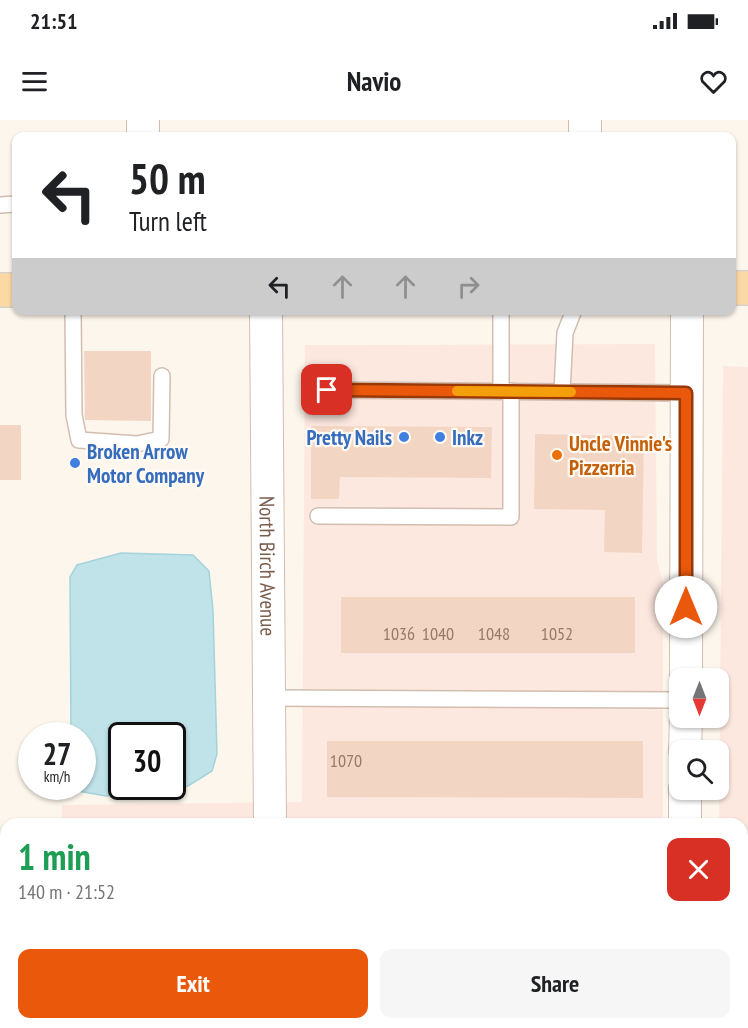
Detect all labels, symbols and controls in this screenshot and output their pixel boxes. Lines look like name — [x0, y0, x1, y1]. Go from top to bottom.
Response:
text: 21:51 — [30, 7, 78, 35]
text: Navio — [347, 64, 401, 98]
icon: menu — [18, 65, 51, 98]
icon: heart — [697, 65, 730, 98]
text: 50 m — [129, 151, 206, 206]
icon: left — [30, 156, 108, 234]
text: Turn left — [129, 204, 207, 238]
icon: left — [263, 270, 296, 303]
icon: ahead — [326, 270, 359, 303]
icon: ahead — [389, 270, 422, 303]
icon: right — [452, 270, 485, 303]
pin — [301, 364, 352, 415]
icon: arrive — [310, 373, 343, 406]
place label: Pretty Nails — [306, 424, 392, 451]
place label: Inkz — [452, 424, 483, 451]
marker: Pretty Nails — [397, 430, 411, 444]
marker: Inkz — [433, 430, 447, 444]
place label: Uncle Vinnie's Pizzerria — [569, 430, 672, 481]
place label: Broken Arrow Motor Company — [87, 438, 205, 489]
marker: Uncle Vinnie's Pizzerria — [550, 448, 564, 462]
marker: Broken Arrow Motor Company — [68, 456, 82, 470]
street label: North Birch Avenue — [254, 496, 282, 636]
position arrow — [654, 575, 718, 639]
house number: 1036 — [383, 622, 415, 645]
house number: 1040 — [422, 622, 454, 645]
house number: 1048 — [478, 622, 510, 645]
house number: 1052 — [541, 622, 573, 645]
north arrow — [669, 668, 729, 728]
map controls — [669, 668, 729, 800]
speed limit sign: 30 — [108, 722, 186, 800]
text: 27 — [43, 734, 71, 773]
button: search — [669, 740, 729, 800]
house number: 1070 — [330, 749, 362, 772]
text: km/h — [44, 767, 70, 786]
text: 1 min — [18, 833, 91, 880]
button: close — [667, 838, 730, 901]
text: 140 m · 21:52 — [18, 879, 115, 905]
button: Exit — [18, 949, 368, 1018]
button: Share — [380, 949, 730, 1018]

